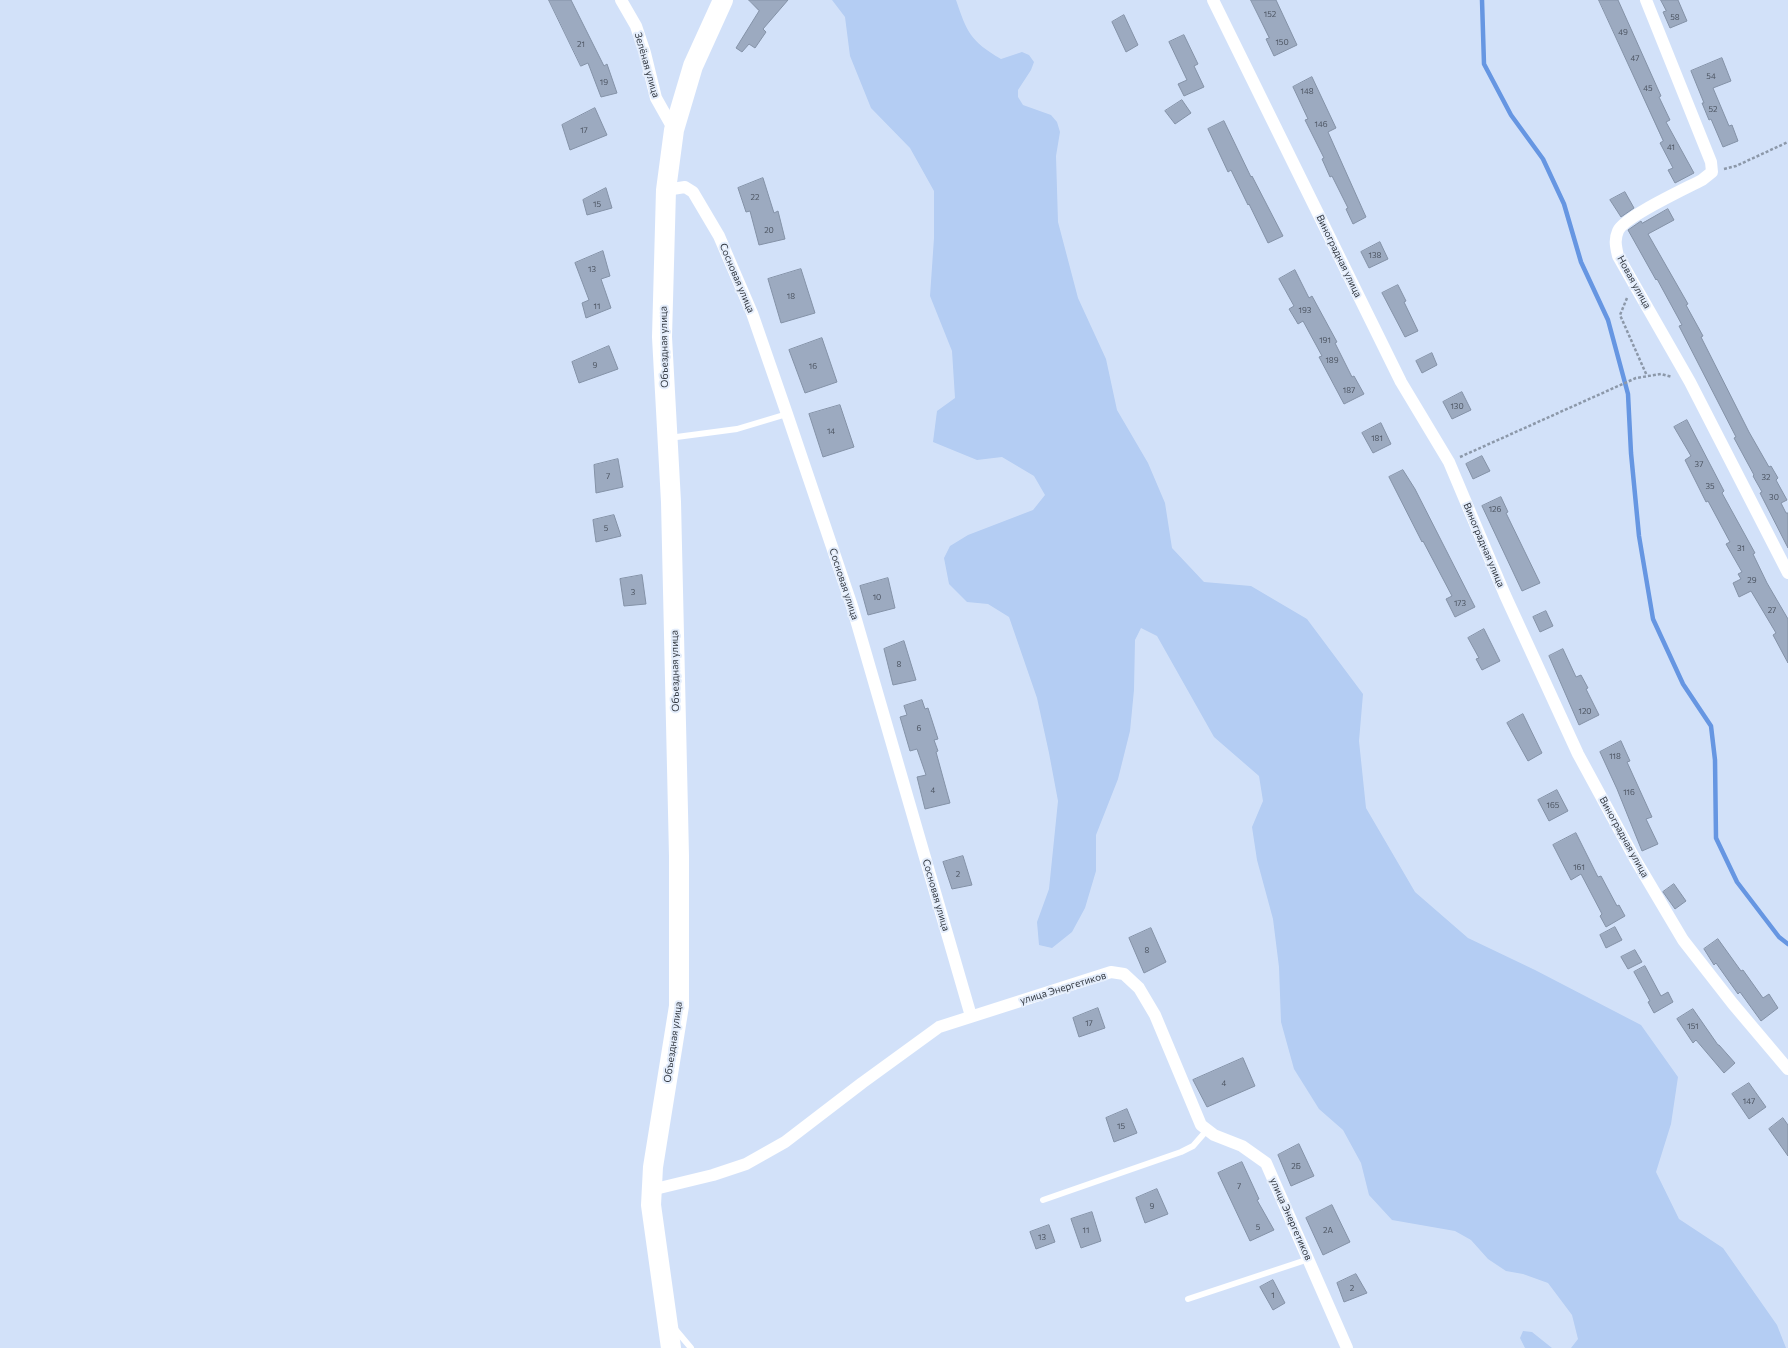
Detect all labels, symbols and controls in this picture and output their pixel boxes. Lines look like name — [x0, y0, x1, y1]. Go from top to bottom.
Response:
house number: 152 — [1264, 9, 1276, 19]
house number: 58 — [1670, 12, 1680, 22]
house number: 49 — [1618, 27, 1628, 37]
street label: Зелёная улица — [632, 31, 662, 99]
house number: 150 — [1275, 37, 1289, 47]
house number: 21 — [577, 39, 585, 49]
house number: 47 — [1631, 53, 1639, 63]
house number: 54 — [1706, 71, 1716, 81]
house number: 19 — [600, 77, 608, 87]
house number: 45 — [1643, 83, 1653, 93]
house number: 148 — [1300, 86, 1314, 96]
house number: 52 — [1708, 104, 1718, 114]
house number: 146 — [1314, 119, 1328, 129]
house number: 17 — [580, 125, 588, 135]
house number: 41 — [1667, 142, 1675, 152]
house number: 22 — [751, 192, 759, 202]
house number: 15 — [593, 199, 601, 209]
street label: Виноградная улица — [1314, 213, 1364, 299]
house number: 20 — [764, 225, 774, 235]
street label: Сосновая улица — [717, 241, 757, 315]
house number: 138 — [1369, 250, 1381, 260]
street label: Новая улица — [1615, 254, 1653, 310]
house number: 13 — [588, 264, 596, 274]
house number: 18 — [787, 291, 795, 301]
house number: 11 — [594, 301, 600, 311]
house number: 193 — [1299, 305, 1311, 315]
street label: Объездная улица — [657, 306, 671, 388]
house number: 191 — [1319, 335, 1331, 345]
house number: 189 — [1325, 355, 1339, 365]
house number: 9 — [593, 360, 597, 370]
house number: 16 — [809, 361, 817, 371]
house number: 187 — [1343, 385, 1355, 395]
house number: 130 — [1450, 401, 1464, 411]
house number: 14 — [827, 426, 835, 436]
house number: 181 — [1371, 433, 1383, 443]
house number: 37 — [1695, 459, 1703, 469]
house number: 7 — [606, 471, 610, 481]
house number: 32 — [1762, 472, 1770, 482]
house number: 35 — [1705, 481, 1715, 491]
house number: 30 — [1769, 492, 1779, 502]
street label: Виноградная улица — [1461, 501, 1507, 589]
house number: 126 — [1489, 504, 1501, 514]
house number: 5 — [604, 523, 608, 533]
house number: 31 — [1737, 543, 1745, 553]
street label: Сосновая улица — [827, 547, 861, 621]
house number: 29 — [1747, 575, 1757, 585]
house number: 3 — [631, 587, 635, 597]
house number: 10 — [873, 592, 881, 602]
house number: 173 — [1454, 598, 1466, 608]
house number: 27 — [1768, 605, 1776, 615]
street label: Объездная улица — [668, 630, 682, 712]
house number: 8 — [897, 659, 901, 669]
house number: 120 — [1578, 706, 1592, 716]
house number: 6 — [917, 723, 921, 733]
house number: 118 — [1609, 751, 1621, 761]
house number: 4 — [931, 785, 935, 795]
house number: 116 — [1623, 787, 1635, 797]
street label: Виноградная улица — [1597, 794, 1651, 880]
house number: 165 — [1547, 800, 1559, 810]
street label: Сосновая улица — [920, 858, 952, 932]
house number: 161 — [1573, 862, 1585, 872]
house number: 2 — [956, 869, 960, 879]
house number: 8 — [1145, 945, 1149, 955]
street label: улица Энергетиков — [1019, 969, 1107, 1007]
street label: Объездная улица — [661, 1001, 685, 1083]
house number: 17 — [1085, 1018, 1093, 1028]
house number: 151 — [1687, 1021, 1699, 1031]
house number: 4 — [1222, 1078, 1226, 1088]
house number: 147 — [1743, 1096, 1755, 1106]
house number: 15 — [1117, 1121, 1125, 1131]
house number: 2Б — [1291, 1161, 1301, 1171]
street label: улица Энергетиков — [1267, 1176, 1315, 1262]
house number: 7 — [1237, 1181, 1241, 1191]
house number: 9 — [1150, 1201, 1154, 1211]
house number: 5 — [1256, 1222, 1260, 1232]
house number: 11 — [1083, 1225, 1089, 1235]
house number: 2А — [1323, 1225, 1333, 1235]
house number: 13 — [1038, 1232, 1046, 1242]
house number: 2 — [1350, 1283, 1354, 1293]
house number: 1 — [1271, 1290, 1275, 1300]

